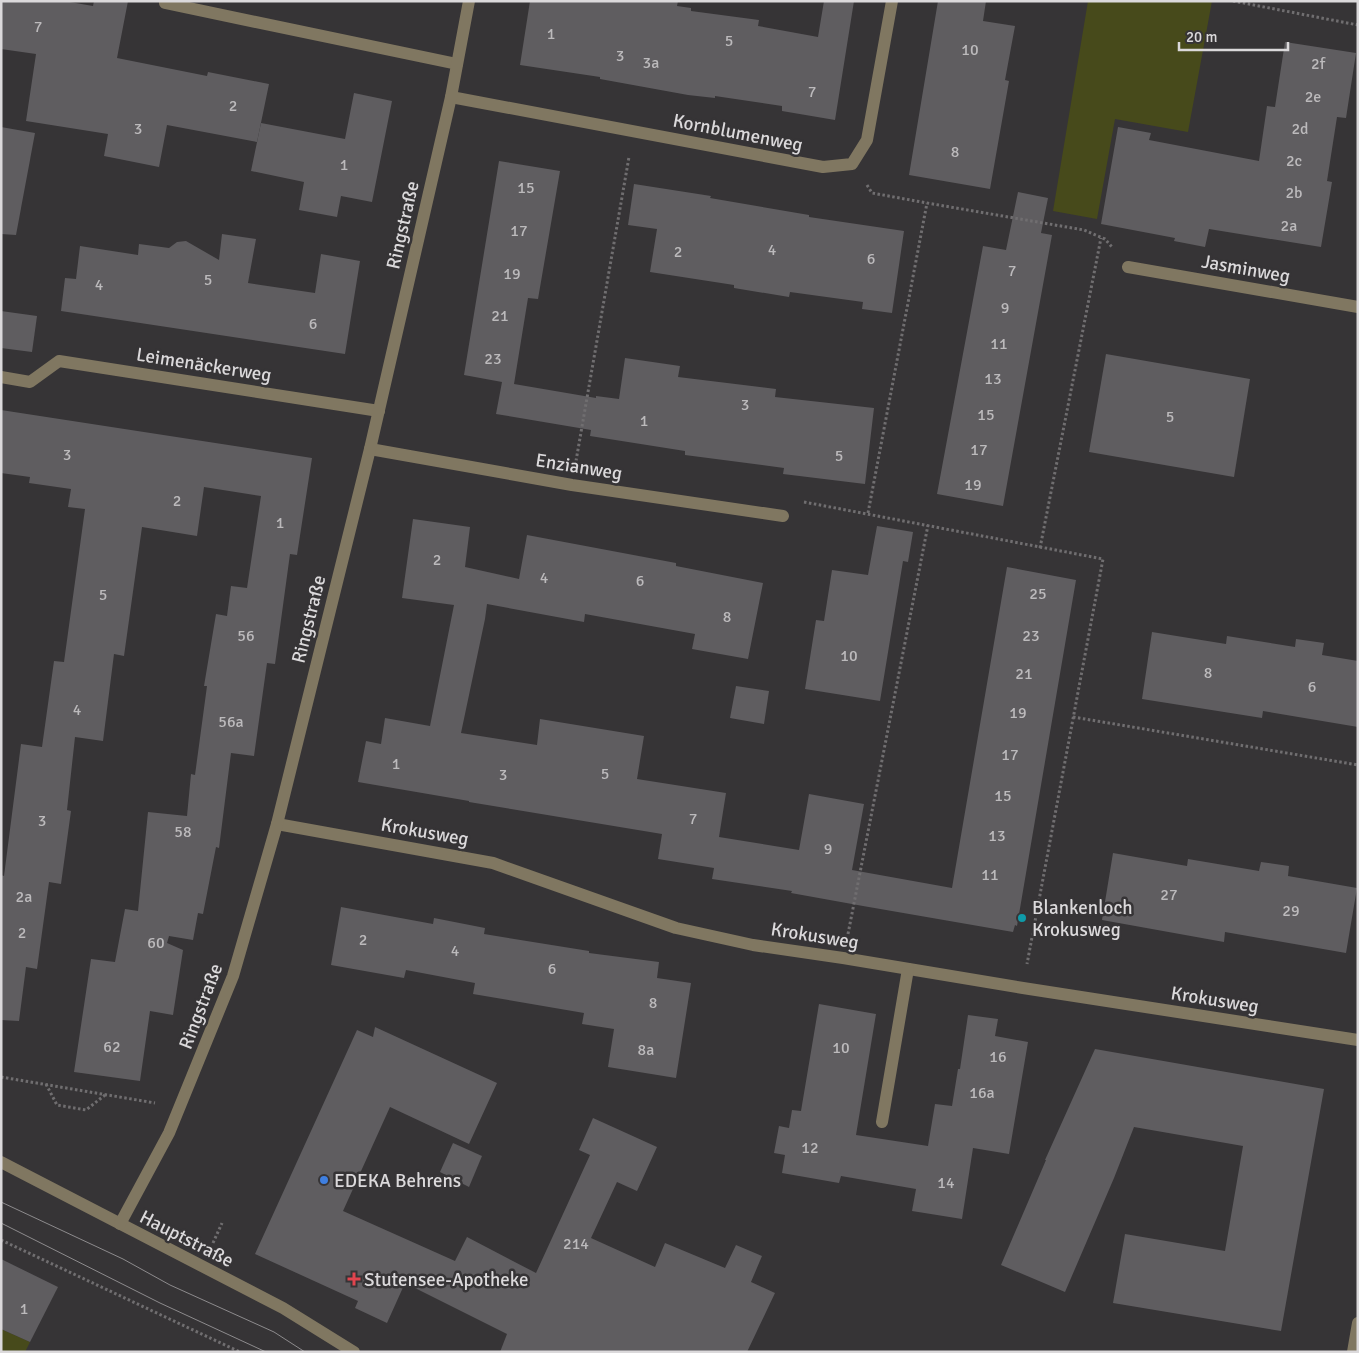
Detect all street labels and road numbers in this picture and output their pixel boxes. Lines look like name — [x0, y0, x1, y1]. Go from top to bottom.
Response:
street label: Kornblumenweg — [671, 109, 805, 157]
street label: Ringstraße — [381, 179, 425, 272]
street label: Jasminweg — [1200, 249, 1292, 289]
street label: Leimenäckerweg — [134, 342, 273, 388]
street label: Enzianweg — [534, 448, 624, 486]
street label: Ringstraße — [286, 573, 331, 666]
street label: Krokusweg — [379, 812, 471, 852]
street label: Krokusweg — [769, 917, 861, 955]
street label: Ringstraße — [174, 960, 228, 1053]
street label: Krokusweg — [1169, 981, 1261, 1019]
street label: Hauptstraße — [135, 1205, 238, 1273]

